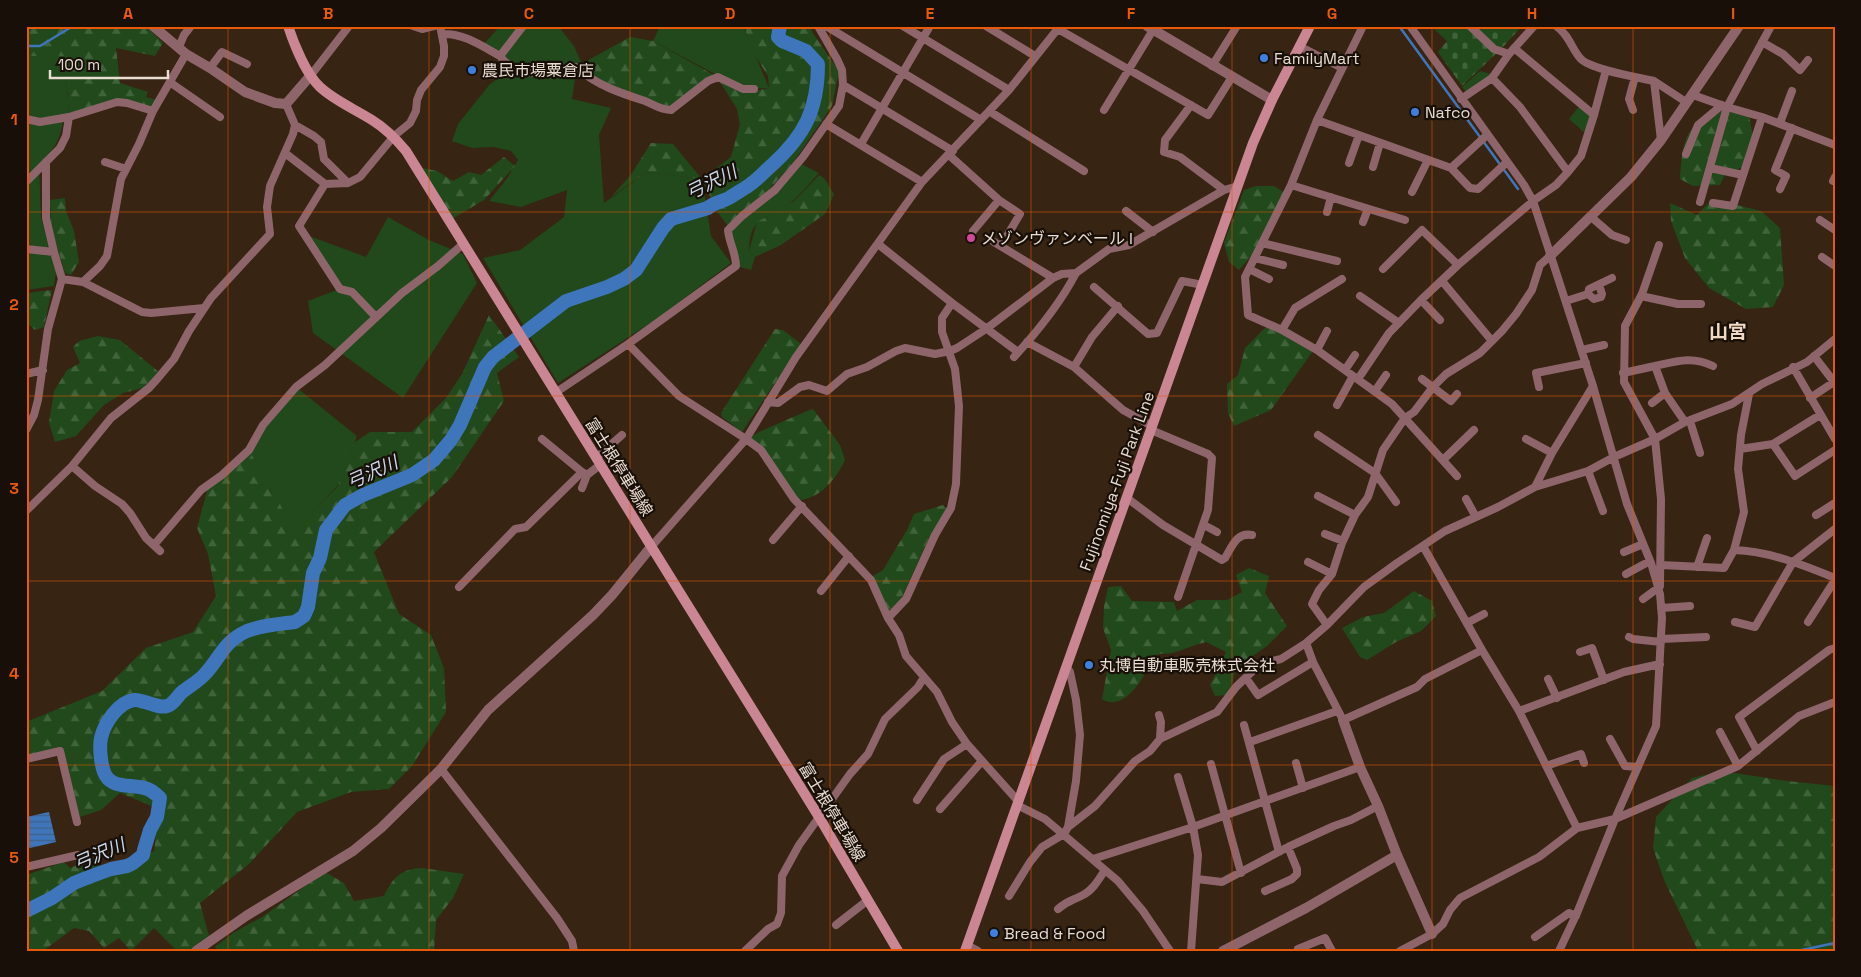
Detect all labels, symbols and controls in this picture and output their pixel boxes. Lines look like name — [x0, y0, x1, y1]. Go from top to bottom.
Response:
text: A — [123, 3, 133, 24]
text: B — [323, 3, 333, 24]
text: C — [524, 3, 534, 24]
text: D — [725, 3, 735, 24]
text: E — [926, 3, 935, 24]
text: F — [1127, 3, 1136, 24]
text: G — [1327, 3, 1337, 24]
text: H — [1527, 3, 1537, 24]
text: I — [1731, 3, 1735, 24]
scale bar — [50, 48, 168, 80]
place label: FamilyMart — [1274, 48, 1360, 69]
marker: FamilyMart — [1258, 52, 1270, 64]
text: 100 m — [58, 55, 100, 74]
place label: 農民市場粟倉店 — [482, 60, 594, 81]
marker: 農民市場粟倉店 — [466, 64, 478, 76]
place label: Nafco — [1425, 102, 1470, 123]
marker: Nafco — [1409, 106, 1421, 118]
text: 1 — [10, 109, 18, 130]
water label: 弓沢川 — [682, 159, 742, 204]
place label: メゾンヴァンベール I — [981, 228, 1133, 249]
marker: メゾンヴァンベール I — [965, 232, 977, 244]
text: 2 — [9, 294, 19, 315]
district label: 山宮 — [1709, 319, 1747, 344]
street label: Fujinomiya-Fuji Park Line — [1075, 388, 1159, 574]
street label: 富士根停車場線 — [580, 414, 658, 520]
water label: 弓沢川 — [343, 450, 403, 493]
text: 3 — [9, 478, 19, 499]
place label: 丸博自動車販売株式会社 — [1099, 655, 1275, 676]
marker: 丸博自動車販売株式会社 — [1083, 659, 1095, 671]
text: 4 — [9, 663, 19, 684]
street label: 富士根停車場線 — [794, 759, 870, 865]
water label: 弓沢川 — [70, 832, 130, 875]
text: 5 — [9, 847, 19, 868]
place label: Bread & Food — [1004, 923, 1106, 944]
marker: Bread & Food — [988, 927, 1000, 939]

